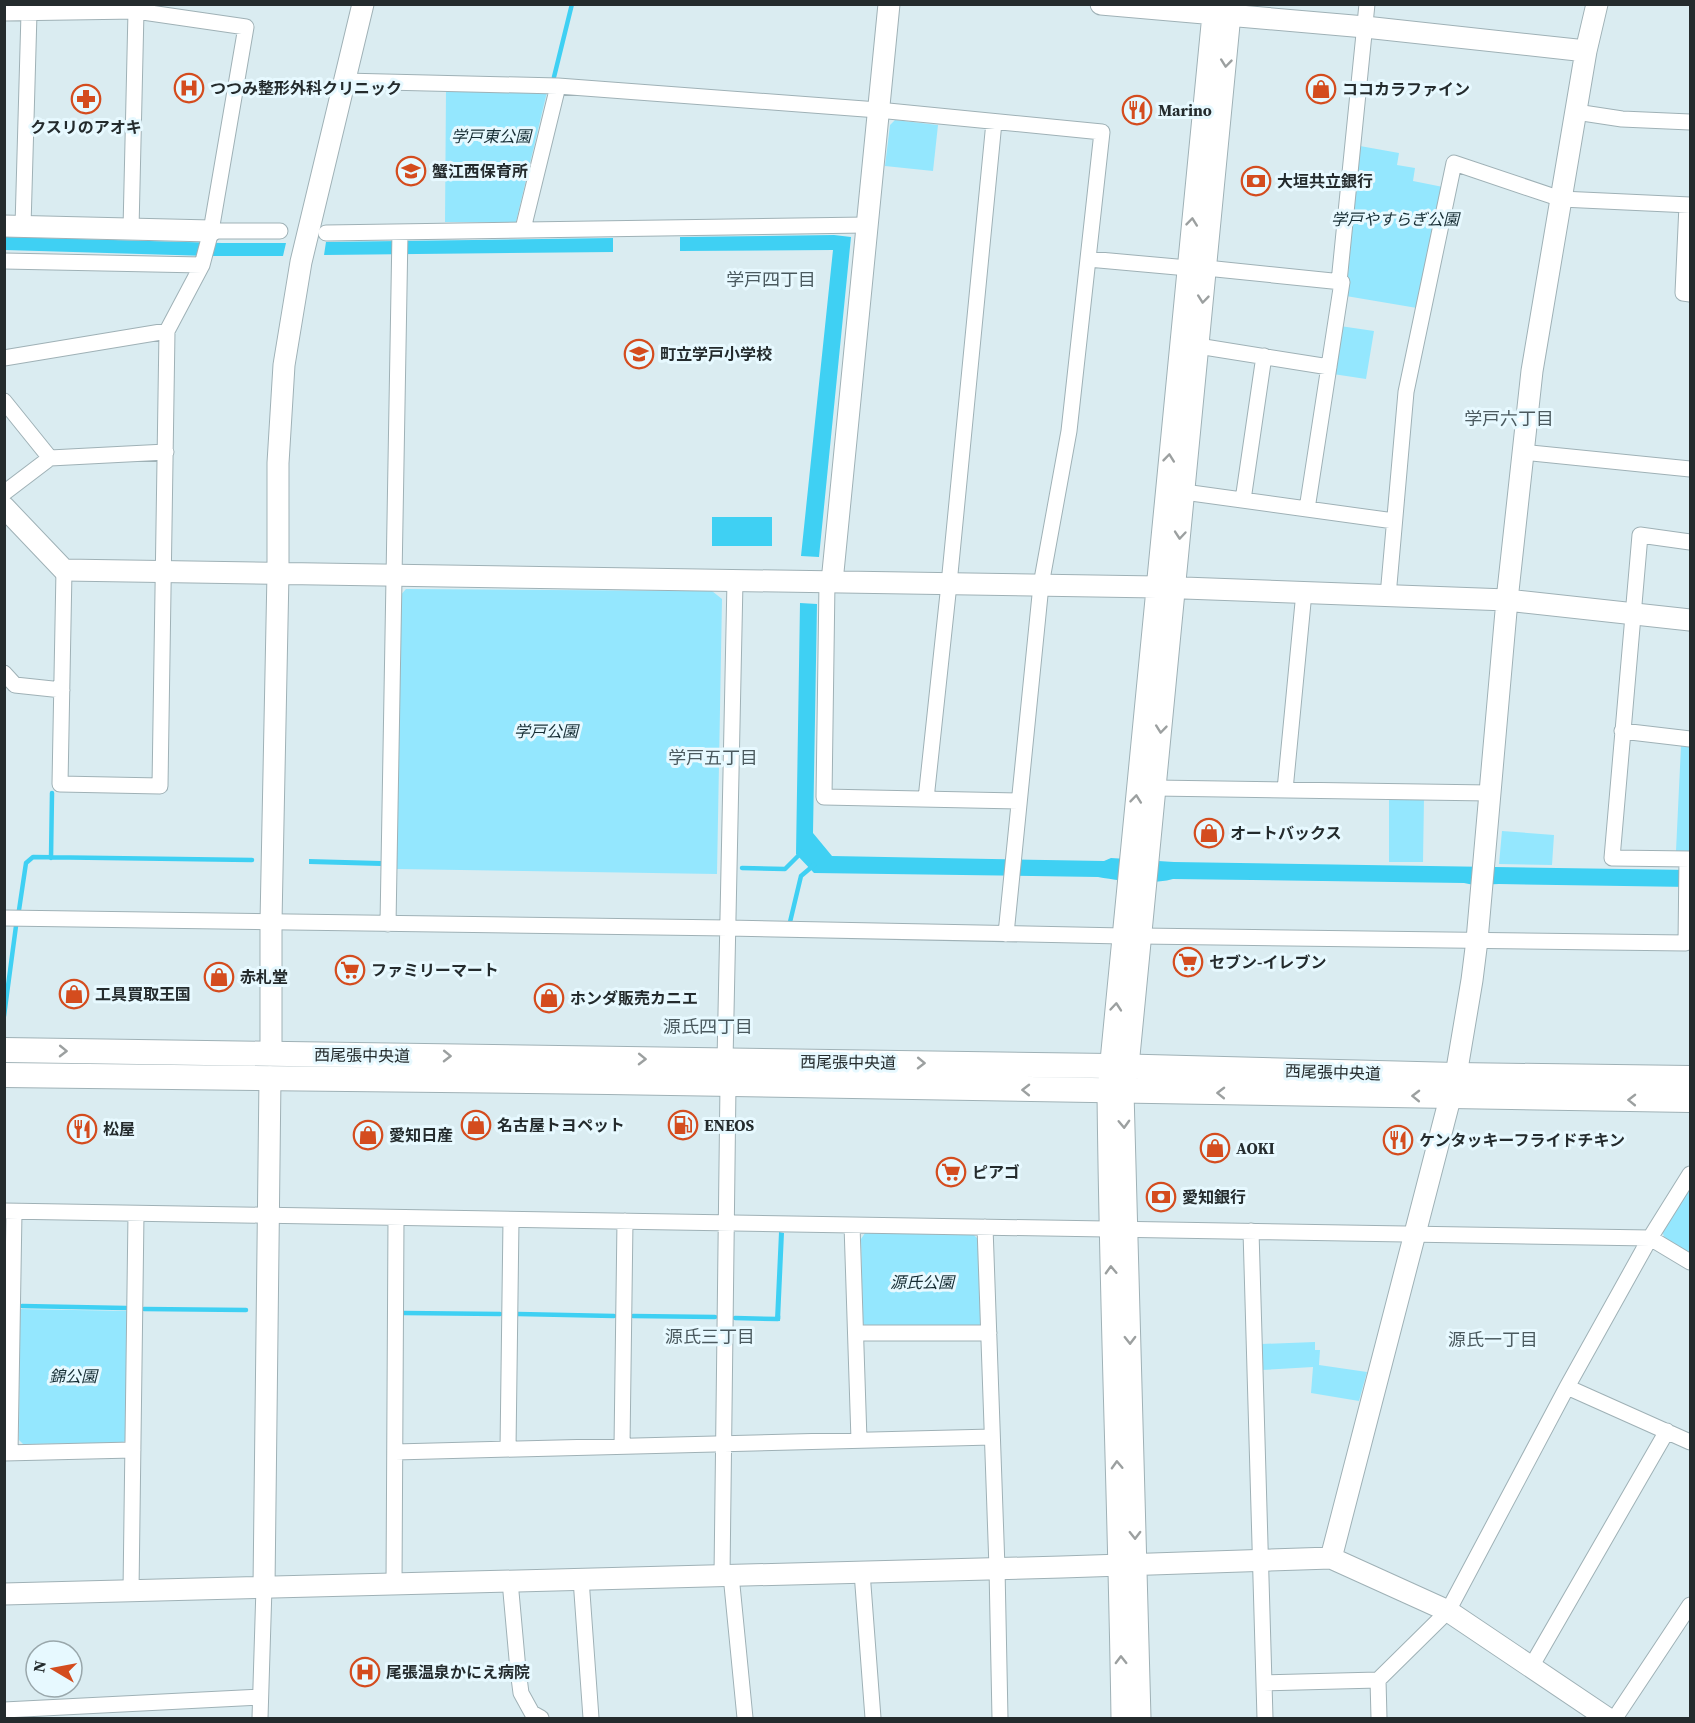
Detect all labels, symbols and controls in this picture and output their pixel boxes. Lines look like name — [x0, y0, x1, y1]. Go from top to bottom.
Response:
one-way arrow — [1220, 58, 1233, 67]
hospital icon: つつみ整形外科クリニック — [173, 72, 205, 104]
shop icon: ココカラファイン — [1305, 73, 1337, 105]
place label: つつみ整形外科クリニック — [210, 77, 402, 99]
place label: ココカラファイン — [1342, 78, 1470, 100]
pharmacy icon: クスリのアオキ — [70, 83, 102, 115]
restaurant icon: Marino — [1121, 94, 1153, 126]
place label: Marino — [1158, 99, 1212, 121]
place label: クスリのアオキ — [30, 116, 142, 138]
park label: 学戸東公園 — [451, 125, 533, 147]
school or university icon: 蟹江西保育所 — [395, 155, 427, 187]
place label: 蟹江西保育所 — [432, 160, 528, 182]
bank icon: 大垣共立銀行 — [1240, 165, 1272, 197]
place label: 大垣共立銀行 — [1277, 170, 1373, 192]
park label: 学戸やすらぎ公園 — [1331, 208, 1461, 230]
one-way arrow — [1185, 218, 1198, 227]
district label: 学戸四丁目 — [726, 267, 816, 292]
one-way arrow — [1197, 294, 1210, 303]
school or university icon: 町立学戸小学校 — [623, 338, 655, 370]
place label: 町立学戸小学校 — [660, 343, 772, 365]
district label: 学戸六丁目 — [1464, 406, 1554, 431]
one-way arrow — [1162, 454, 1175, 463]
one-way arrow — [1174, 530, 1187, 539]
park label: 学戸公園 — [514, 720, 580, 742]
one-way arrow — [1155, 724, 1168, 733]
district label: 学戸五丁目 — [668, 745, 758, 770]
one-way arrow — [1129, 794, 1142, 803]
shop icon: オートバックス — [1193, 817, 1225, 849]
place label: オートバックス — [1230, 822, 1342, 844]
supermarket icon: セブン-イレブン — [1172, 946, 1204, 978]
place label: セブン-イレブン — [1209, 951, 1326, 973]
supermarket icon: ファミリーマート — [334, 954, 366, 986]
place label: ファミリーマート — [371, 959, 499, 981]
shop icon: 赤札堂 — [203, 961, 235, 993]
place label: 赤札堂 — [240, 966, 288, 988]
shop icon: 工具買取王国 — [58, 978, 90, 1010]
shop icon: ホンダ販売カニエ — [533, 982, 565, 1014]
place label: 工具買取王国 — [95, 983, 191, 1005]
place label: ホンダ販売カニエ — [570, 987, 698, 1009]
one-way arrow — [1109, 1003, 1122, 1012]
district label: 源氏四丁目 — [663, 1014, 753, 1039]
street label: 西尾張中央道 — [314, 1043, 410, 1067]
one-way arrow — [58, 1045, 67, 1057]
one-way arrow — [442, 1050, 451, 1062]
street label: 西尾張中央道 — [800, 1050, 896, 1074]
one-way arrow — [637, 1053, 646, 1066]
one-way arrow — [916, 1057, 925, 1069]
street label: 西尾張中央道 — [1285, 1059, 1381, 1085]
one-way arrow — [1022, 1084, 1031, 1096]
one-way arrow — [1217, 1087, 1226, 1100]
one-way arrow — [1412, 1090, 1421, 1103]
one-way arrow — [1628, 1093, 1637, 1106]
shop icon: 名古屋トヨペット — [460, 1109, 492, 1141]
fuel station icon: ENEOS — [667, 1109, 699, 1141]
restaurant icon: 松屋 — [66, 1113, 98, 1145]
place label: 名古屋トヨペット — [497, 1114, 625, 1136]
place label: ENEOS — [704, 1114, 755, 1136]
place label: 松屋 — [103, 1118, 135, 1140]
shop icon: 愛知日産 — [352, 1119, 384, 1151]
one-way arrow — [1118, 1120, 1130, 1129]
place label: 愛知日産 — [389, 1124, 453, 1146]
restaurant icon: ケンタッキーフライドチキン — [1382, 1124, 1414, 1156]
place label: ケンタッキーフライドチキン — [1419, 1129, 1625, 1151]
shop icon: AOKI — [1199, 1132, 1231, 1164]
place label: AOKI — [1236, 1137, 1275, 1159]
supermarket icon: ピアゴ — [935, 1156, 967, 1188]
place label: ピアゴ — [972, 1161, 1020, 1183]
bank icon: 愛知銀行 — [1145, 1181, 1177, 1213]
place label: 愛知銀行 — [1182, 1186, 1246, 1208]
one-way arrow — [1104, 1266, 1117, 1275]
park label: 源氏公園 — [890, 1271, 956, 1293]
district label: 源氏三丁目 — [665, 1324, 755, 1349]
district label: 源氏一丁目 — [1448, 1327, 1538, 1352]
one-way arrow — [1123, 1336, 1136, 1345]
park label: 錦公園 — [49, 1365, 99, 1387]
one-way arrow — [1110, 1461, 1123, 1470]
one-way arrow — [1128, 1531, 1141, 1540]
north arrow — [24, 1639, 84, 1699]
hospital icon: 尾張温泉かにえ病院 — [349, 1656, 381, 1688]
one-way arrow — [1115, 1656, 1128, 1665]
text: N — [27, 1658, 51, 1674]
place label: 尾張温泉かにえ病院 — [386, 1661, 530, 1683]

